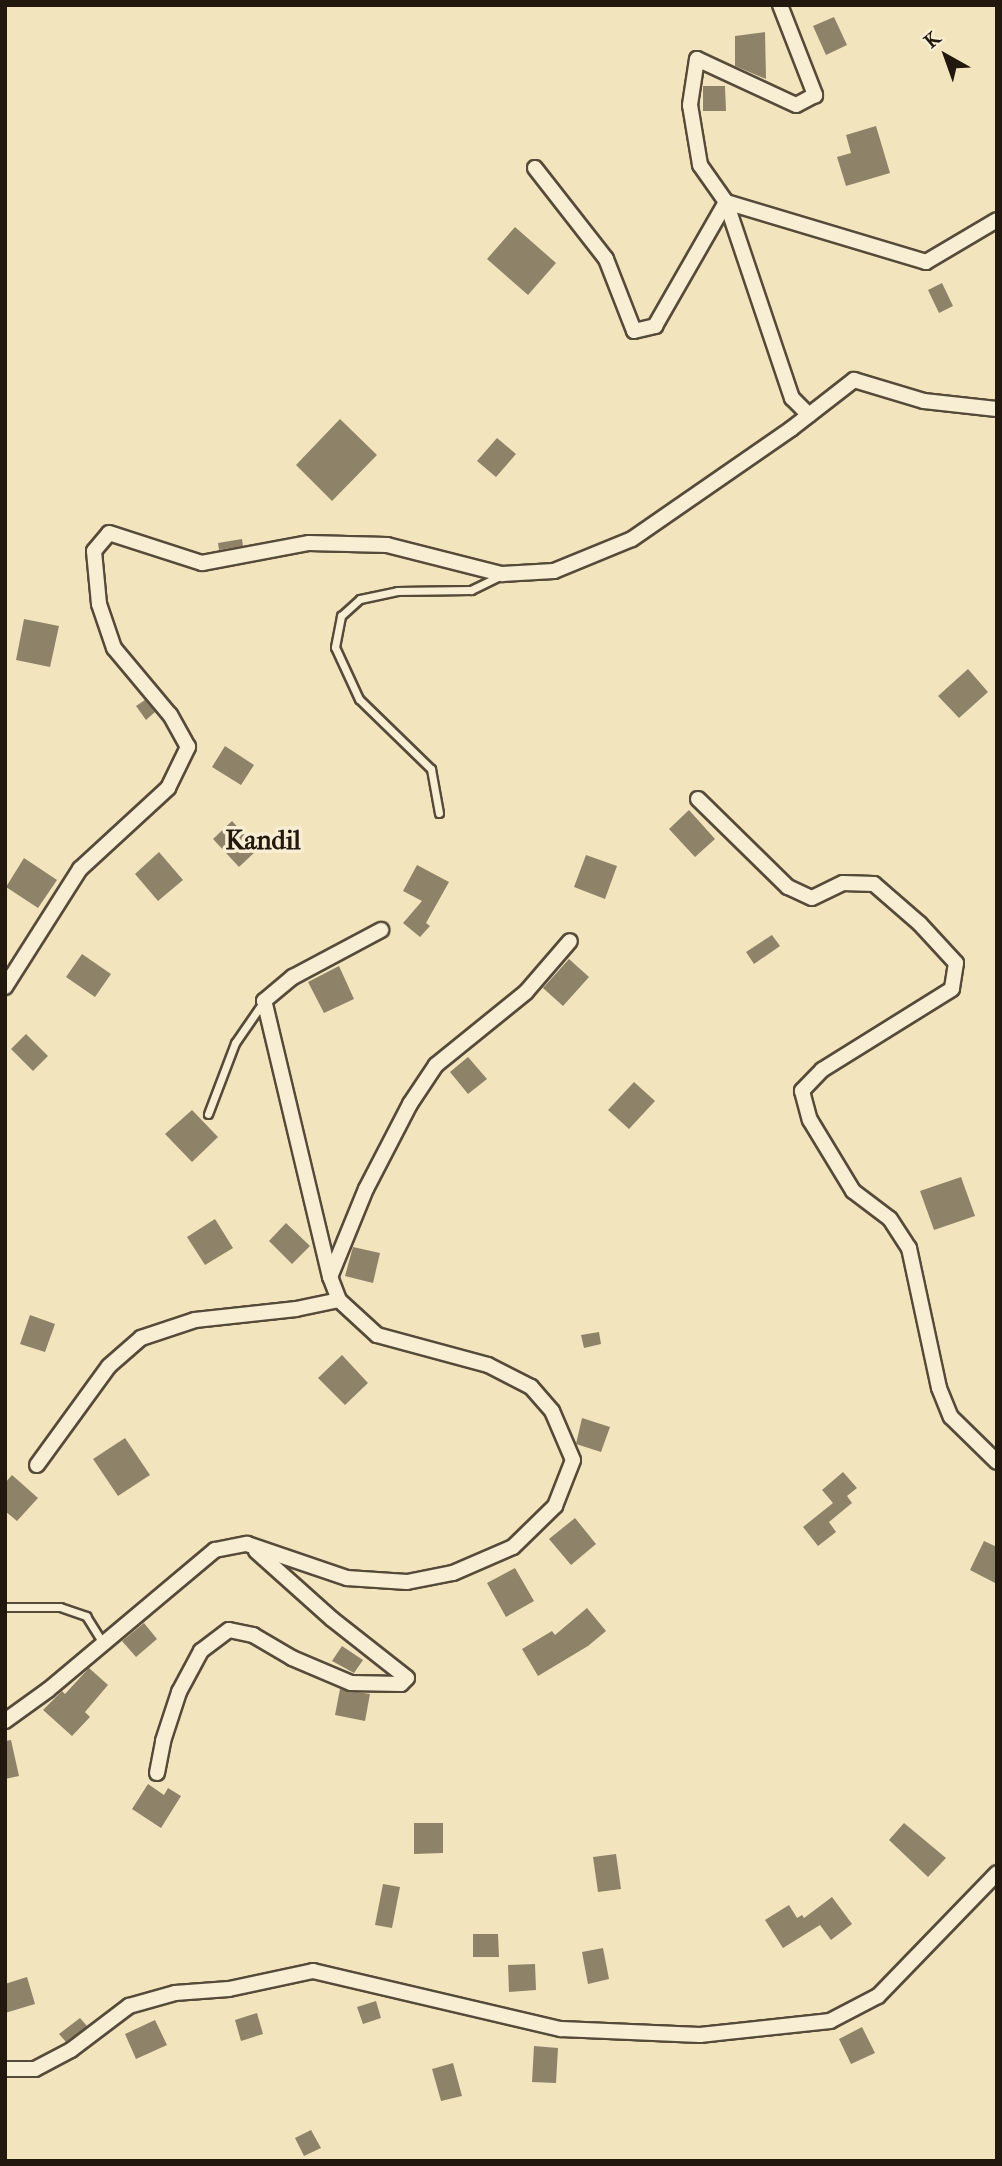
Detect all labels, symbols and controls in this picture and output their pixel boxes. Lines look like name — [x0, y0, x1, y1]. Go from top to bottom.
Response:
north arrow — [911, 21, 981, 91]
text: K — [920, 27, 945, 53]
district label: Kandil — [225, 825, 301, 857]

